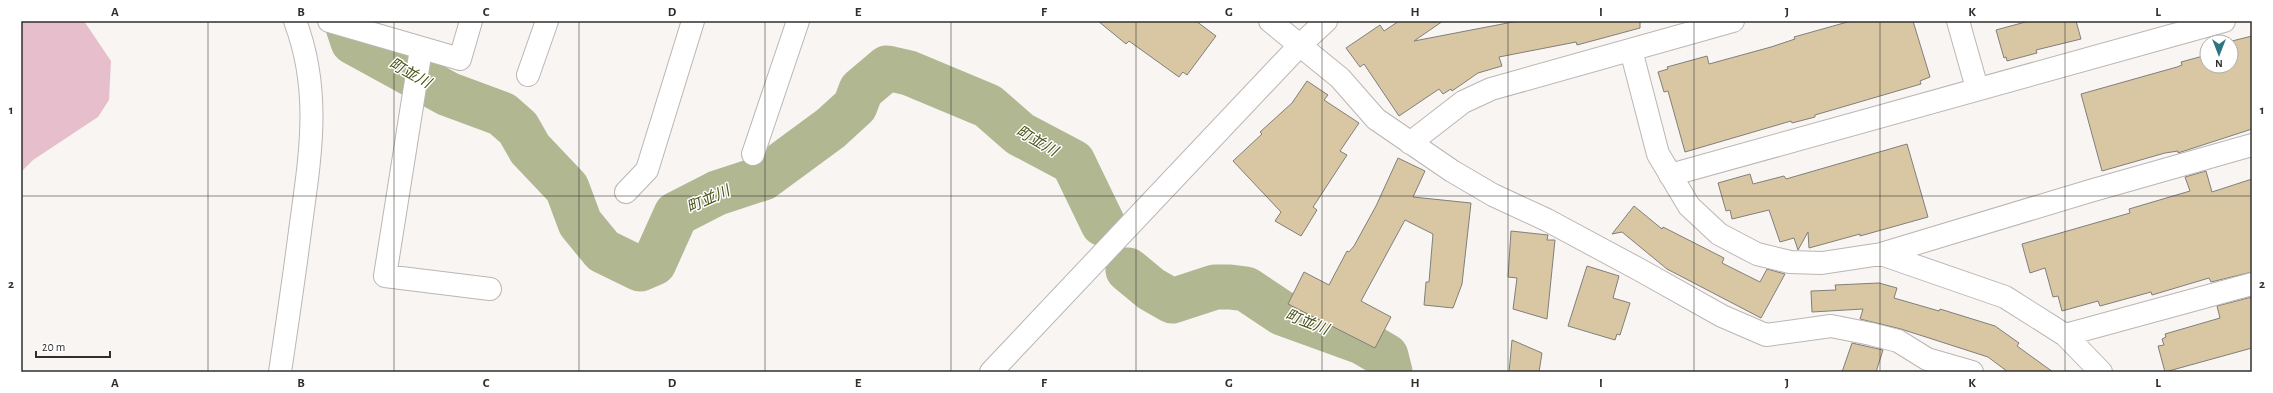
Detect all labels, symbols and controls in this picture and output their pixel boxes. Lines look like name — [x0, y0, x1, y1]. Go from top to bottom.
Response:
text: A — [111, 6, 119, 19]
text: B — [297, 6, 305, 19]
text: C — [483, 6, 490, 19]
text: D — [668, 6, 677, 19]
text: E — [855, 6, 862, 19]
text: F — [1041, 6, 1048, 19]
text: G — [1225, 6, 1233, 19]
text: H — [1410, 6, 1420, 19]
text: I — [1599, 6, 1603, 19]
text: J — [1785, 6, 1789, 19]
text: K — [1968, 6, 1976, 19]
text: L — [2155, 6, 2161, 19]
north arrow — [2199, 34, 2239, 74]
water label: 町並川 — [386, 55, 435, 92]
text: N — [2215, 58, 2223, 69]
text: 1 — [9, 104, 13, 117]
text: 1 — [2260, 104, 2264, 117]
water label: 町並川 — [1014, 123, 1062, 160]
water label: 町並川 — [684, 182, 734, 215]
text: 2 — [8, 278, 14, 291]
text: 2 — [2259, 278, 2265, 291]
water label: 町並川 — [1283, 306, 1333, 338]
scale bar — [36, 333, 110, 359]
text: 20 m — [42, 341, 65, 353]
text: A — [111, 377, 119, 390]
text: B — [297, 377, 305, 390]
text: C — [483, 377, 490, 390]
text: D — [668, 377, 677, 390]
text: E — [855, 377, 862, 390]
text: F — [1041, 377, 1048, 390]
text: G — [1225, 377, 1233, 390]
text: H — [1410, 377, 1420, 390]
text: I — [1599, 377, 1603, 390]
text: J — [1785, 377, 1789, 390]
text: K — [1968, 377, 1976, 390]
text: L — [2155, 377, 2161, 390]

